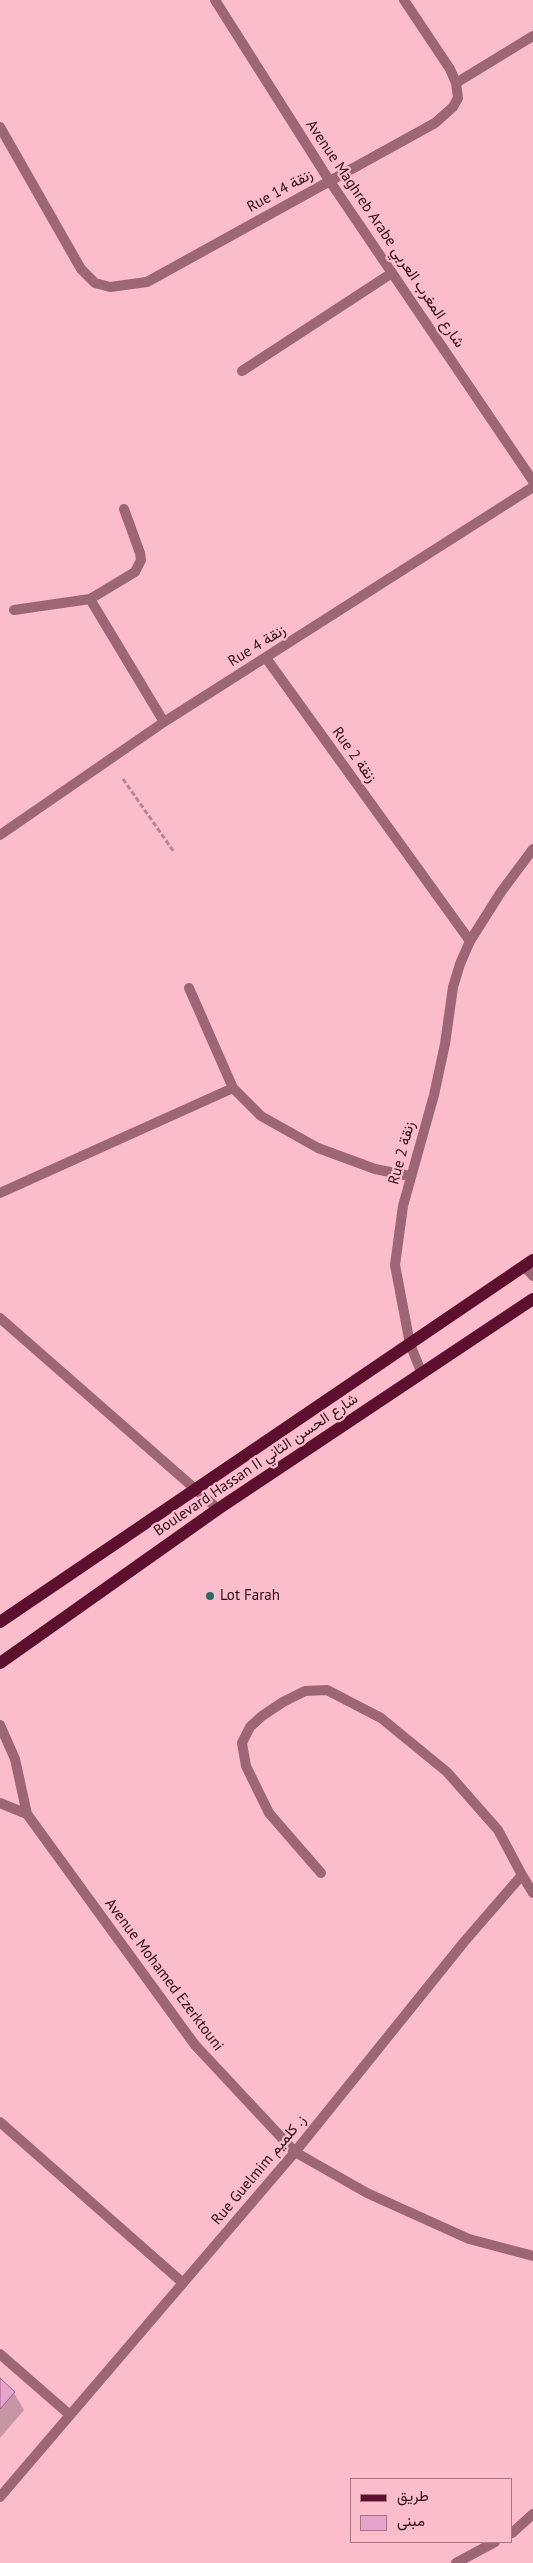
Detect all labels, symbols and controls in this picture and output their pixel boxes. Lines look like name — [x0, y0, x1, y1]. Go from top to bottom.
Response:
street label: Avenue Maghreb Arabe شارع المغرب العربي — [302, 117, 468, 351]
street label: Rue 14 زنقة — [244, 166, 316, 216]
street label: Rue 4 زنقة — [225, 621, 289, 671]
street label: Rue 2 زنقة — [328, 724, 380, 786]
street label: Rue 2 زنقة — [385, 1120, 419, 1186]
street label: Boulevard Hassan II شارع الحسن الثاني — [151, 1390, 361, 1540]
place label: Lot Farah — [220, 1587, 280, 1605]
marker: Lot Farah — [204, 1590, 216, 1602]
street label: Avenue Mohamed Ezerktouni — [101, 1895, 227, 2055]
street label: Rue Guelmim ز. كلميم — [208, 2112, 310, 2228]
legend — [350, 2478, 513, 2543]
text: طريق — [397, 2486, 429, 2505]
text: مبنى — [397, 2511, 425, 2530]

